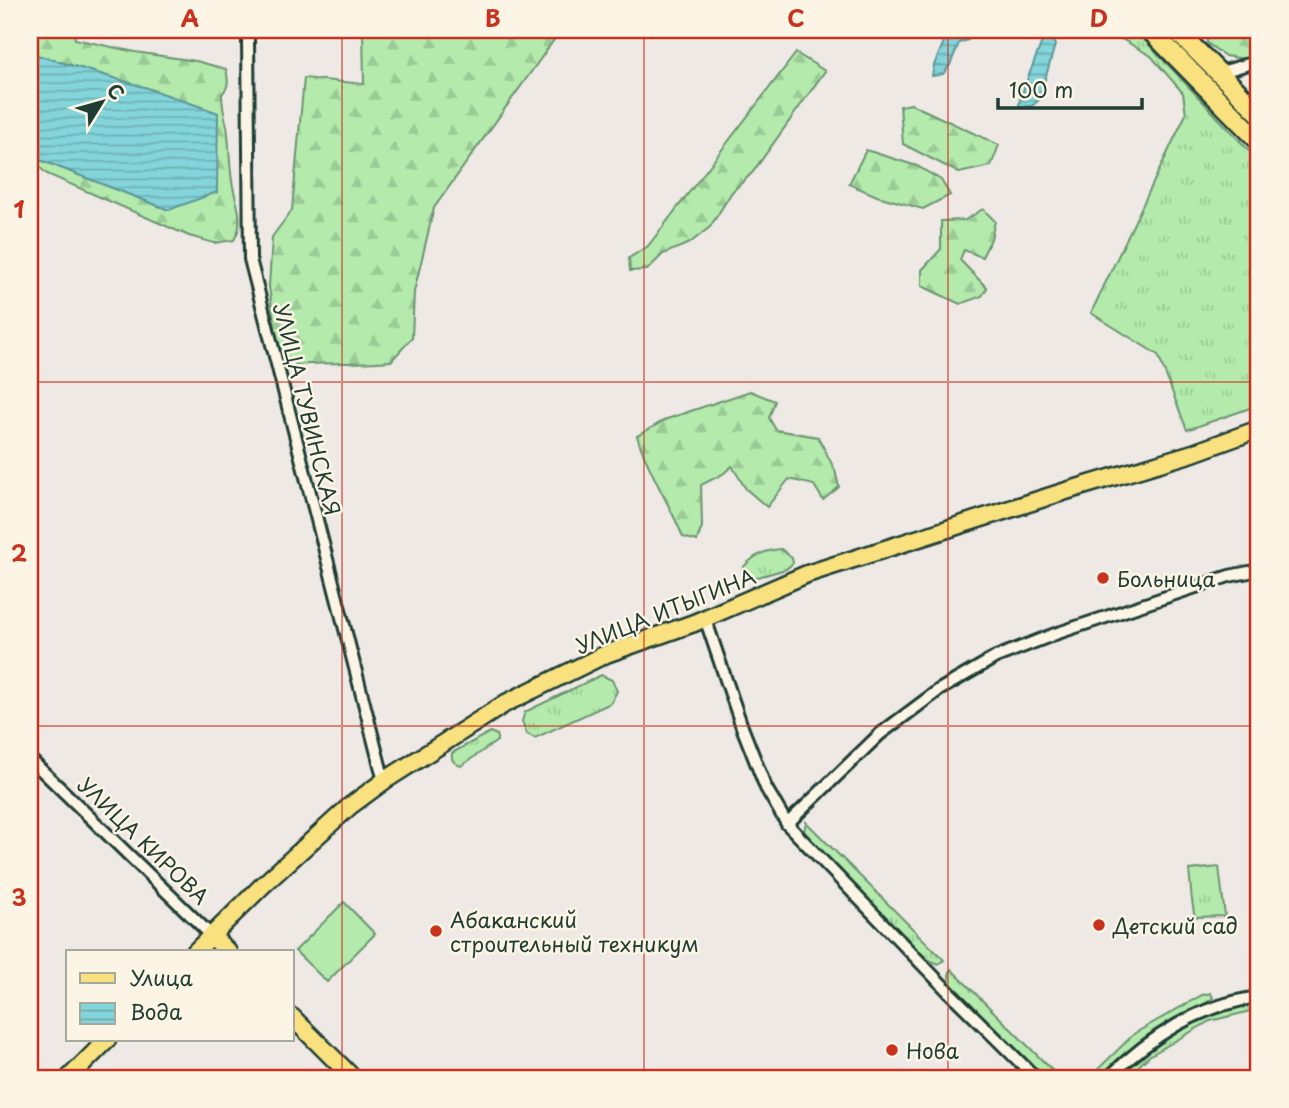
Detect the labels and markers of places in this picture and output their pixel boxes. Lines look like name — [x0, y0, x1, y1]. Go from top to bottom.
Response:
place label: Больница — [1117, 562, 1216, 594]
marker: Больница — [1095, 570, 1111, 586]
place label: Абаканский строительный техникум — [450, 903, 699, 959]
place label: Детский сад — [1112, 909, 1238, 941]
marker: Детский сад — [1091, 917, 1107, 933]
marker: Абаканский строительный техникум — [428, 923, 444, 939]
place label: Нова — [906, 1034, 959, 1066]
marker: Нова — [884, 1042, 900, 1058]

